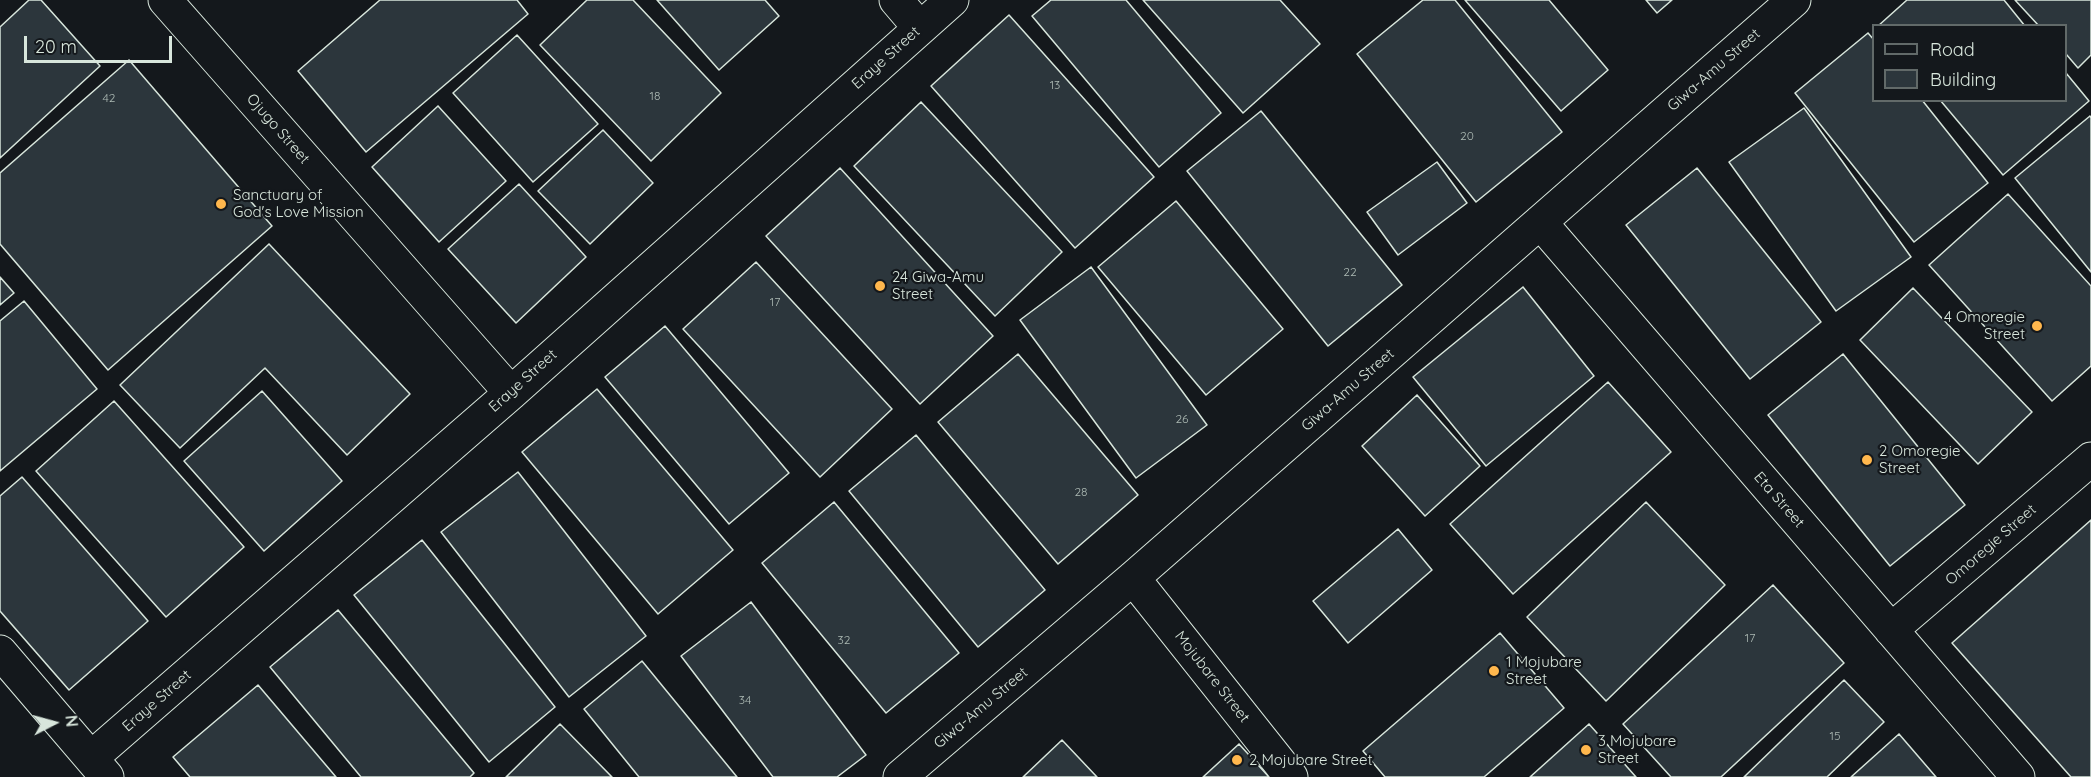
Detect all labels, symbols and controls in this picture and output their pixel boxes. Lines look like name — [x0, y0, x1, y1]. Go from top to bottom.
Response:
street label: Eraye Street — [848, 23, 924, 93]
scale bar — [27, 24, 176, 62]
legend — [1872, 24, 2067, 102]
street label: Giwa-Amu Street — [1664, 25, 1764, 115]
text: 20 m — [35, 35, 77, 58]
text: Road — [1930, 38, 1975, 61]
text: Building — [1930, 68, 1996, 91]
house number: 13 — [1050, 78, 1060, 92]
house number: 18 — [650, 89, 660, 103]
street label: Ojugo Street — [243, 90, 313, 168]
house number: 42 — [103, 91, 115, 105]
house number: 20 — [1460, 129, 1474, 143]
place label: Sanctuary of God's Love Mission — [233, 186, 364, 221]
marker: Sanctuary of God's Love Mission — [214, 197, 228, 211]
house number: 22 — [1343, 265, 1357, 279]
place label: 24 Giwa-Amu Street — [892, 268, 984, 303]
marker: 24 Giwa-Amu Street — [873, 279, 887, 293]
house number: 17 — [770, 295, 780, 309]
place label: 4 Omoregie Street — [1944, 308, 2025, 343]
marker: 4 Omoregie Street — [2030, 319, 2044, 333]
street label: Giwa-Amu Street — [1298, 345, 1398, 435]
street label: Eraye Street — [485, 346, 561, 416]
house number: 26 — [1175, 412, 1189, 426]
place label: 2 Omoregie Street — [1879, 442, 1961, 477]
marker: 2 Omoregie Street — [1860, 453, 1874, 467]
street label: Eta Street — [1750, 469, 1808, 531]
house number: 28 — [1074, 485, 1088, 499]
street label: Omoregie Street — [1942, 501, 2040, 589]
street label: Mojubare Street — [1171, 628, 1253, 726]
house number: 17 — [1745, 631, 1755, 645]
house number: 32 — [838, 633, 850, 647]
place label: 1 Mojubare Street — [1506, 653, 1582, 688]
street label: Giwa-Amu Street — [930, 664, 1032, 752]
marker: 1 Mojubare Street — [1487, 664, 1501, 678]
street label: Eraye Street — [119, 666, 195, 736]
north arrow — [24, 693, 84, 753]
house number: 34 — [739, 693, 751, 707]
text: N — [61, 714, 82, 728]
house number: 15 — [1830, 729, 1840, 743]
place label: 3 Mojubare Street — [1598, 732, 1676, 767]
marker: 3 Mojubare Street — [1579, 743, 1593, 757]
place label: 2 Mojubare Street — [1249, 751, 1373, 769]
marker: 2 Mojubare Street — [1230, 753, 1244, 767]

